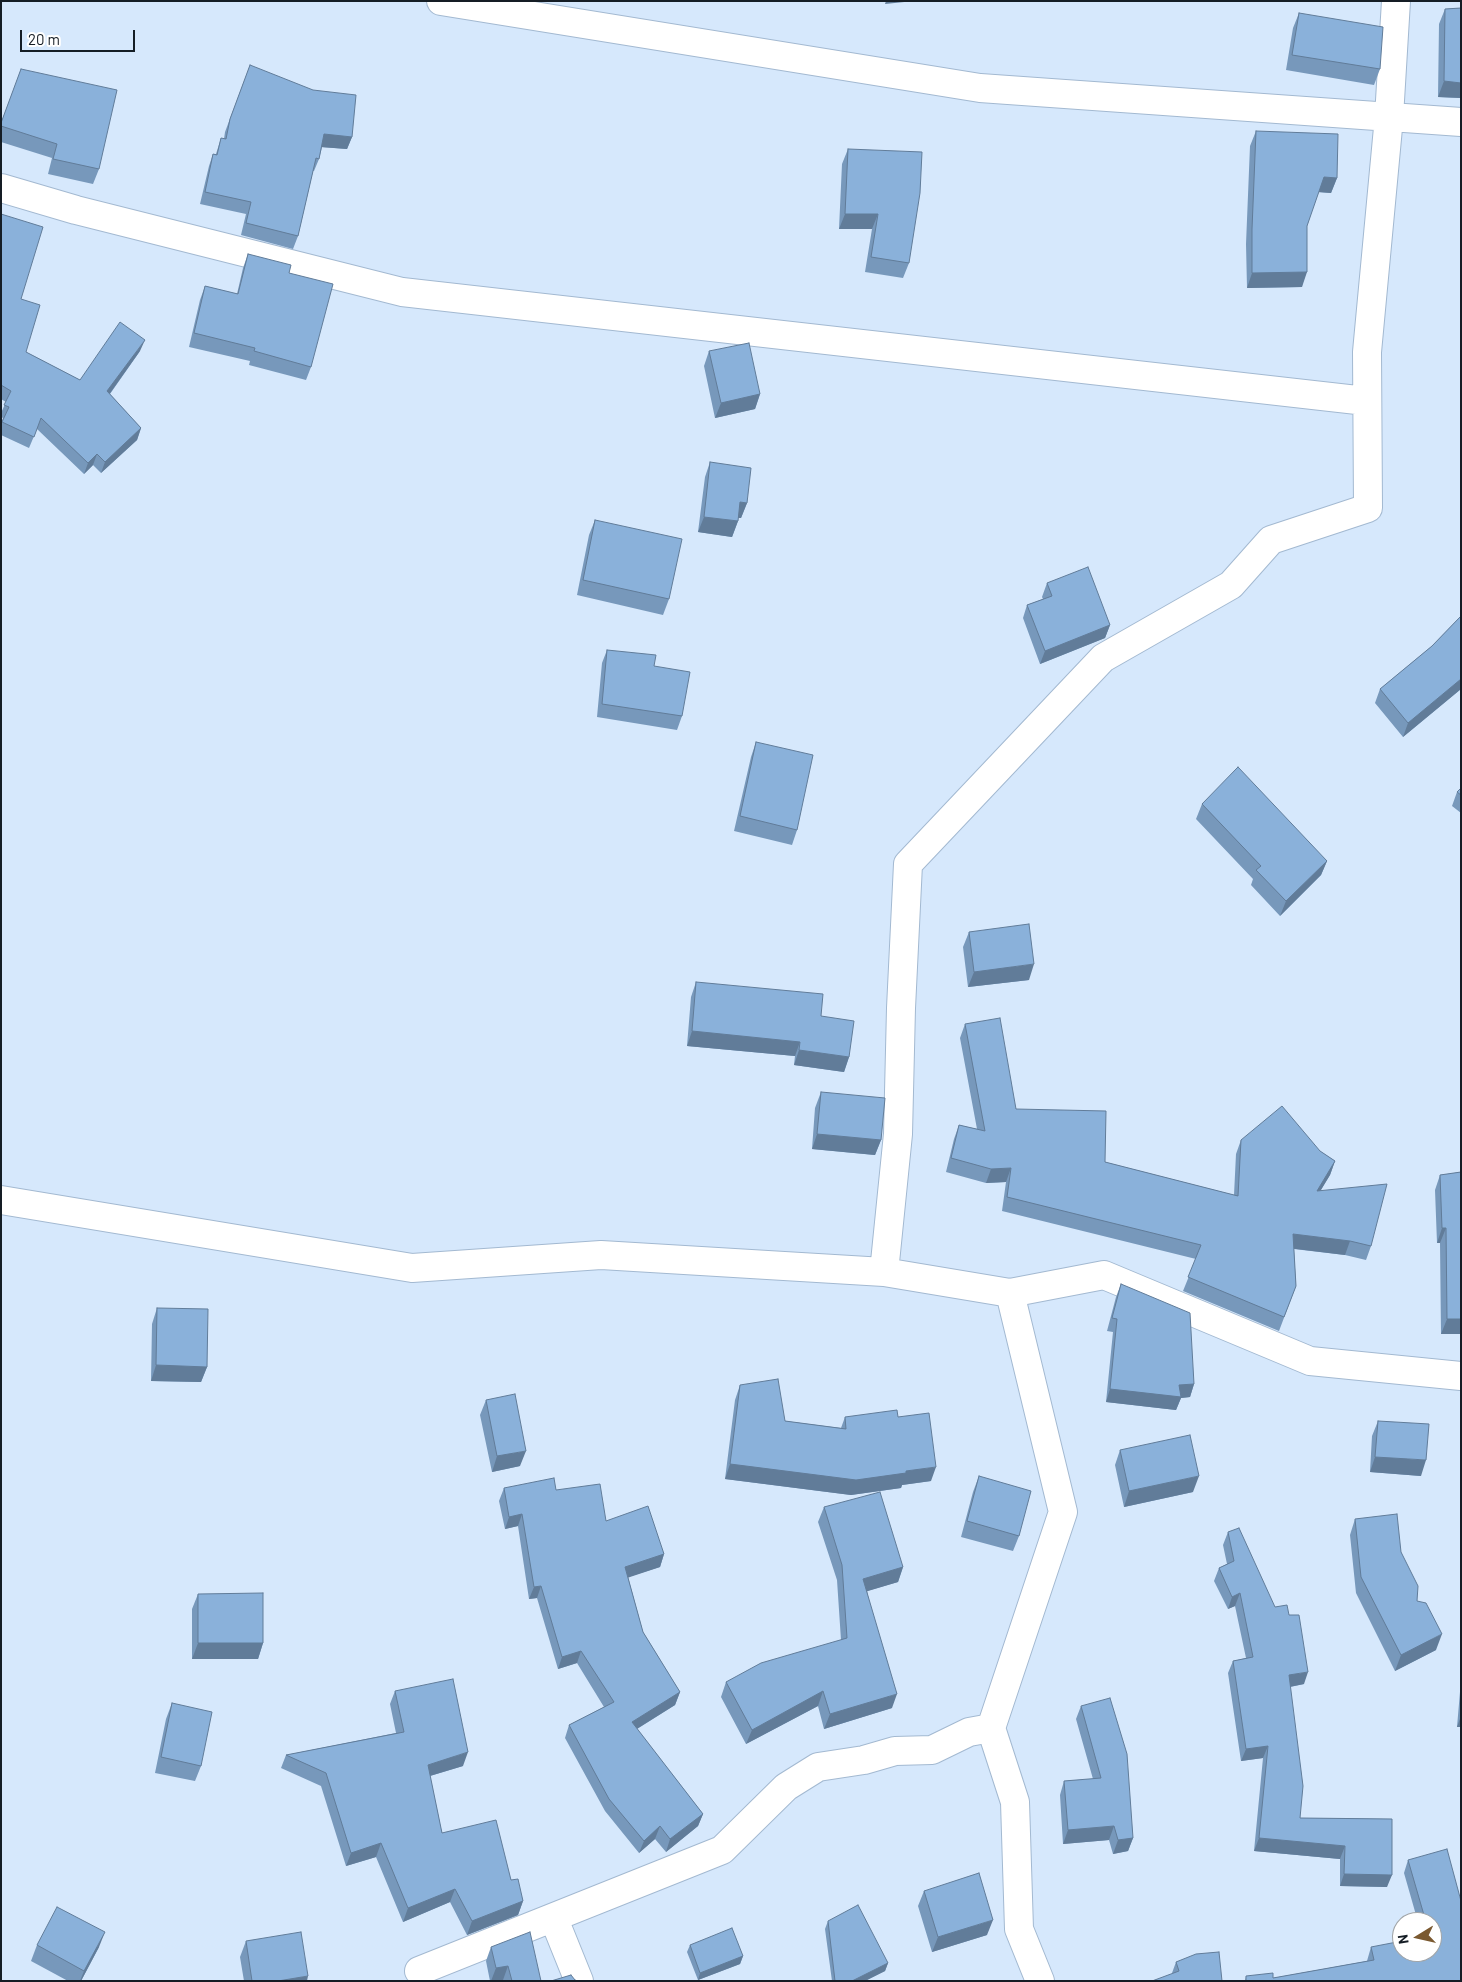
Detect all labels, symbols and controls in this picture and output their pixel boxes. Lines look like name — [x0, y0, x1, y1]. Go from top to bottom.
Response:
scale bar — [22, 20, 138, 52]
text: 20 m — [28, 30, 60, 48]
north arrow — [1392, 1912, 1442, 1962]
text: N — [1394, 1933, 1412, 1945]

